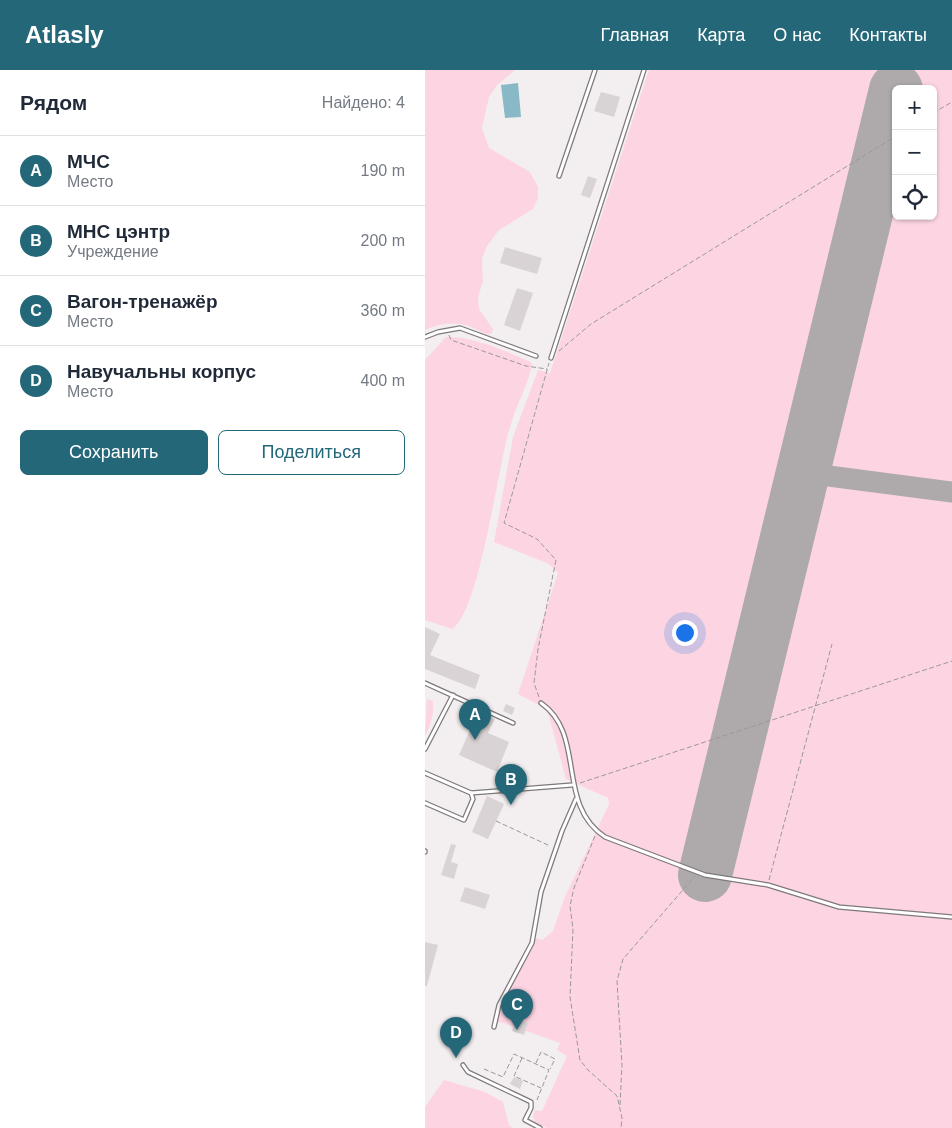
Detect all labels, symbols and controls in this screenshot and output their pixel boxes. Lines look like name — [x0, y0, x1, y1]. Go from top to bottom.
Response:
text: Atlasly — [25, 21, 104, 48]
text: Главная — [601, 25, 669, 45]
text: Карта — [697, 25, 745, 45]
text: О нас — [773, 25, 821, 45]
text: Контакты — [849, 25, 927, 45]
map controls — [892, 85, 937, 220]
button: + — [892, 85, 937, 130]
text: Рядом — [20, 91, 87, 114]
text: Найдено: 4 — [322, 94, 405, 111]
button: − — [892, 130, 937, 175]
text: МЧС — [67, 151, 110, 172]
text: A — [30, 162, 42, 179]
text: 190 m — [361, 162, 405, 179]
text: Место — [67, 173, 113, 190]
button: locate — [892, 175, 937, 220]
text: МНС цэнтр — [67, 221, 170, 242]
text: B — [30, 232, 42, 249]
text: 200 m — [361, 232, 405, 249]
text: Учреждение — [67, 243, 159, 260]
text: Вагон-тренажёр — [67, 291, 218, 312]
text: C — [30, 302, 42, 319]
text: 360 m — [361, 302, 405, 319]
text: Место — [67, 313, 113, 330]
text: Навучальны корпус — [67, 361, 256, 382]
text: D — [30, 372, 42, 389]
text: 400 m — [361, 372, 405, 389]
text: Место — [67, 383, 113, 400]
button: Сохранить — [20, 430, 208, 475]
button: Поделиться — [218, 430, 405, 475]
your location — [672, 620, 698, 646]
pin: A — [459, 699, 491, 740]
pin: B — [495, 764, 527, 805]
pin: C — [501, 989, 533, 1030]
pin: D — [440, 1017, 472, 1058]

